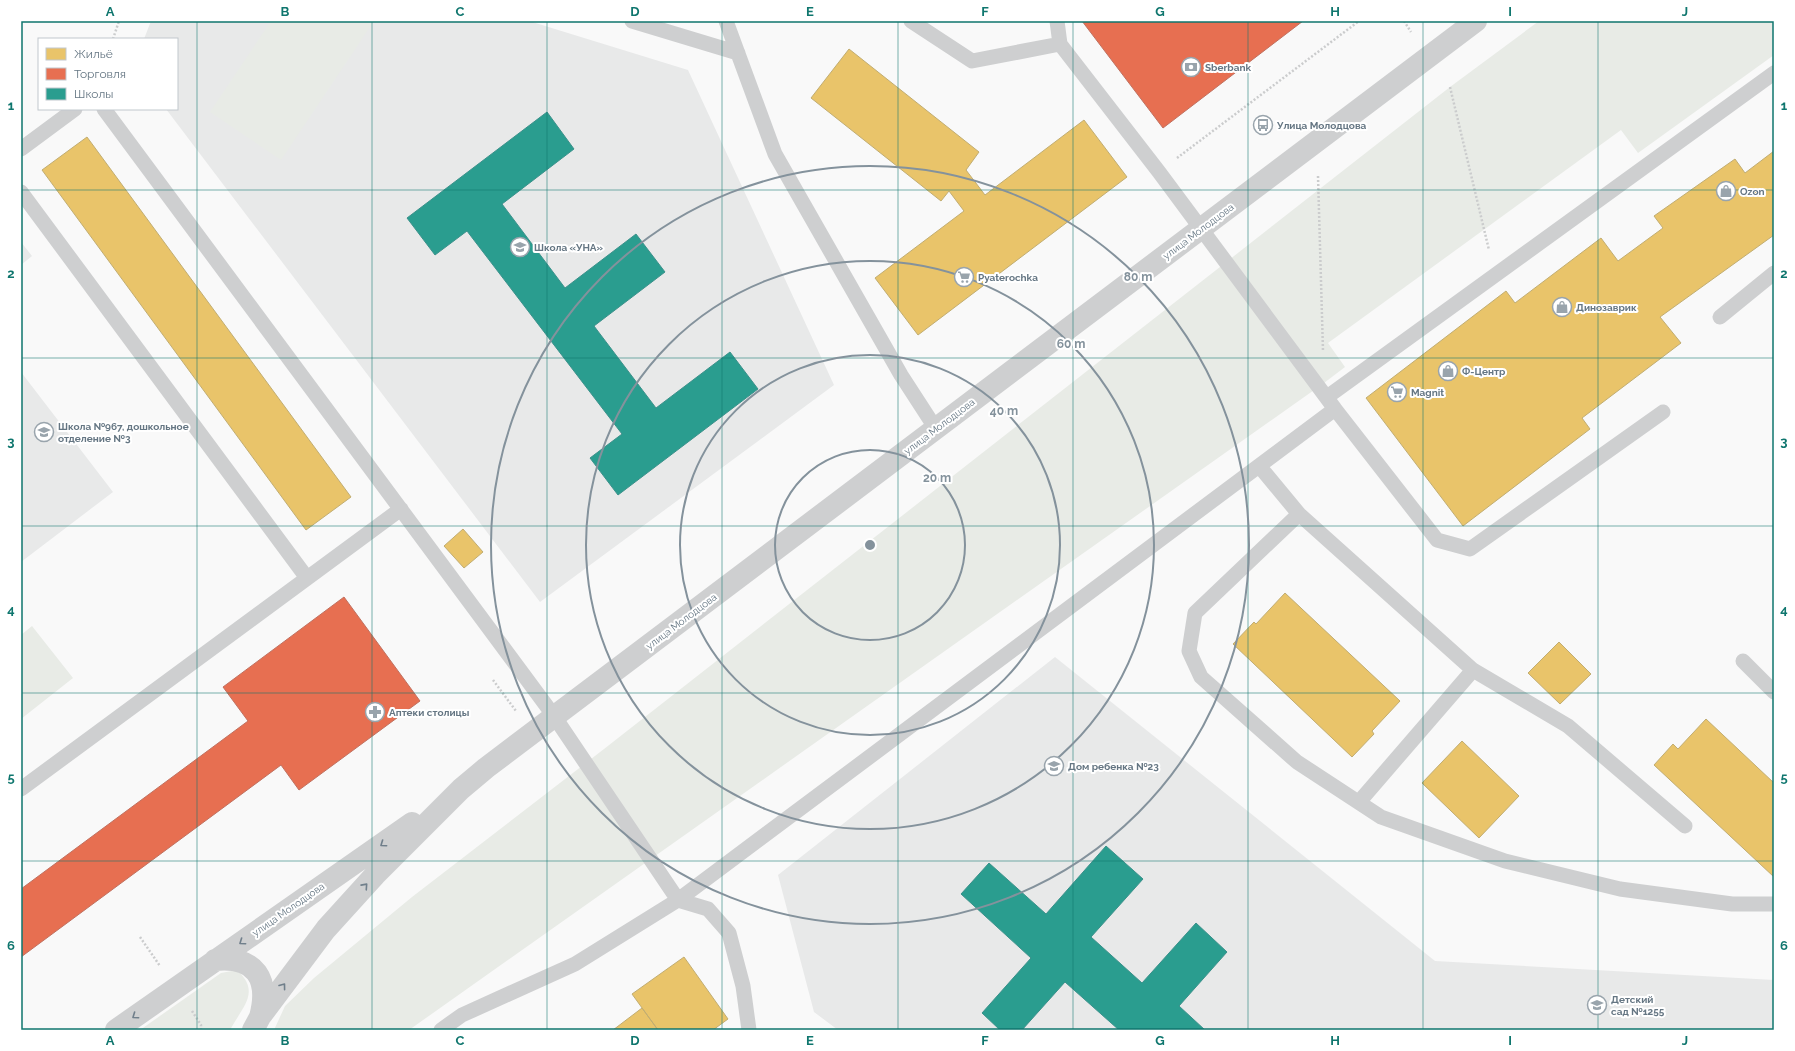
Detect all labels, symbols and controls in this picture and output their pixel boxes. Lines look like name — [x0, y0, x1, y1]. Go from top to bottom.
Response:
text: A — [106, 4, 115, 19]
text: B — [281, 4, 290, 19]
text: C — [456, 4, 465, 19]
text: D — [630, 4, 640, 19]
text: E — [806, 4, 814, 19]
text: F — [981, 4, 989, 19]
text: G — [1155, 4, 1165, 19]
text: H — [1330, 4, 1340, 19]
text: I — [1508, 4, 1512, 19]
text: J — [1682, 4, 1688, 19]
legend — [38, 38, 178, 110]
text: Жильё — [74, 47, 113, 61]
bank icon: Sberbank — [1180, 56, 1202, 78]
place label: Sberbank — [1205, 62, 1251, 73]
text: Торговля — [74, 67, 126, 81]
text: Школы — [74, 87, 113, 101]
text: 1 — [8, 98, 15, 113]
text: 1 — [1781, 98, 1788, 113]
bus stop icon: Улица Молодцова — [1252, 114, 1274, 136]
place label: Улица Молодцова — [1276, 120, 1367, 131]
shop icon: Ozon — [1715, 180, 1737, 202]
place label: Ozon — [1740, 186, 1764, 197]
street label: улица Молодцова — [1161, 201, 1236, 262]
school or university icon: Школа «УНА» — [509, 236, 531, 258]
place label: Школа «УНА» — [534, 242, 604, 253]
text: 2 — [7, 266, 15, 281]
supermarket icon: Pyaterochka — [953, 266, 975, 288]
text: 2 — [1780, 266, 1788, 281]
text: 80 m — [1124, 270, 1152, 284]
place label: Pyaterochka — [978, 272, 1038, 283]
shop icon: Динозаврик — [1551, 296, 1573, 318]
place label: Динозаврик — [1576, 302, 1637, 313]
text: 60 m — [1057, 337, 1085, 351]
shop icon: Ф-Центр — [1437, 360, 1459, 382]
place label: Ф-Центр — [1462, 366, 1506, 377]
supermarket icon: Magnit — [1386, 381, 1408, 403]
place label: Magnit — [1411, 387, 1444, 398]
street label: улица Молодцова — [902, 396, 977, 457]
text: 40 m — [990, 404, 1018, 418]
school or university icon: Школа №967, дошкольное отделение №3 — [33, 421, 55, 443]
place label: Школа №967, дошкольное отделение №3 — [58, 421, 189, 444]
text: 3 — [7, 434, 15, 449]
text: 3 — [1780, 434, 1788, 449]
text: 20 m — [923, 471, 951, 485]
centre of rings — [863, 538, 877, 552]
street label: улица Молодцова — [644, 591, 719, 652]
text: 4 — [7, 602, 15, 617]
text: 4 — [1780, 602, 1788, 617]
pharmacy icon: Аптеки столицы — [364, 701, 386, 723]
place label: Аптеки столицы — [389, 707, 469, 718]
school or university icon: Дом ребенка №23 — [1043, 755, 1065, 777]
place label: Дом ребенка №23 — [1068, 761, 1159, 772]
text: 5 — [7, 770, 15, 785]
text: 5 — [1780, 770, 1788, 785]
one-way arrow — [380, 839, 387, 847]
street label: улица Молодцова — [250, 880, 326, 938]
one-way arrow — [360, 883, 368, 891]
one-way arrow — [239, 937, 246, 944]
text: 6 — [7, 938, 15, 953]
text: 6 — [1780, 938, 1788, 953]
one-way arrow — [278, 984, 285, 991]
school or university icon: Детский сад №1255 — [1586, 994, 1608, 1016]
place label: Детский сад №1255 — [1611, 994, 1665, 1017]
one-way arrow — [133, 1011, 140, 1018]
text: A — [106, 1033, 115, 1048]
text: B — [281, 1033, 290, 1048]
text: C — [456, 1033, 465, 1048]
text: D — [630, 1033, 640, 1048]
text: E — [806, 1033, 814, 1048]
text: F — [981, 1033, 989, 1048]
text: G — [1155, 1033, 1165, 1048]
text: H — [1330, 1033, 1340, 1048]
text: I — [1508, 1033, 1512, 1048]
text: J — [1682, 1033, 1688, 1048]

